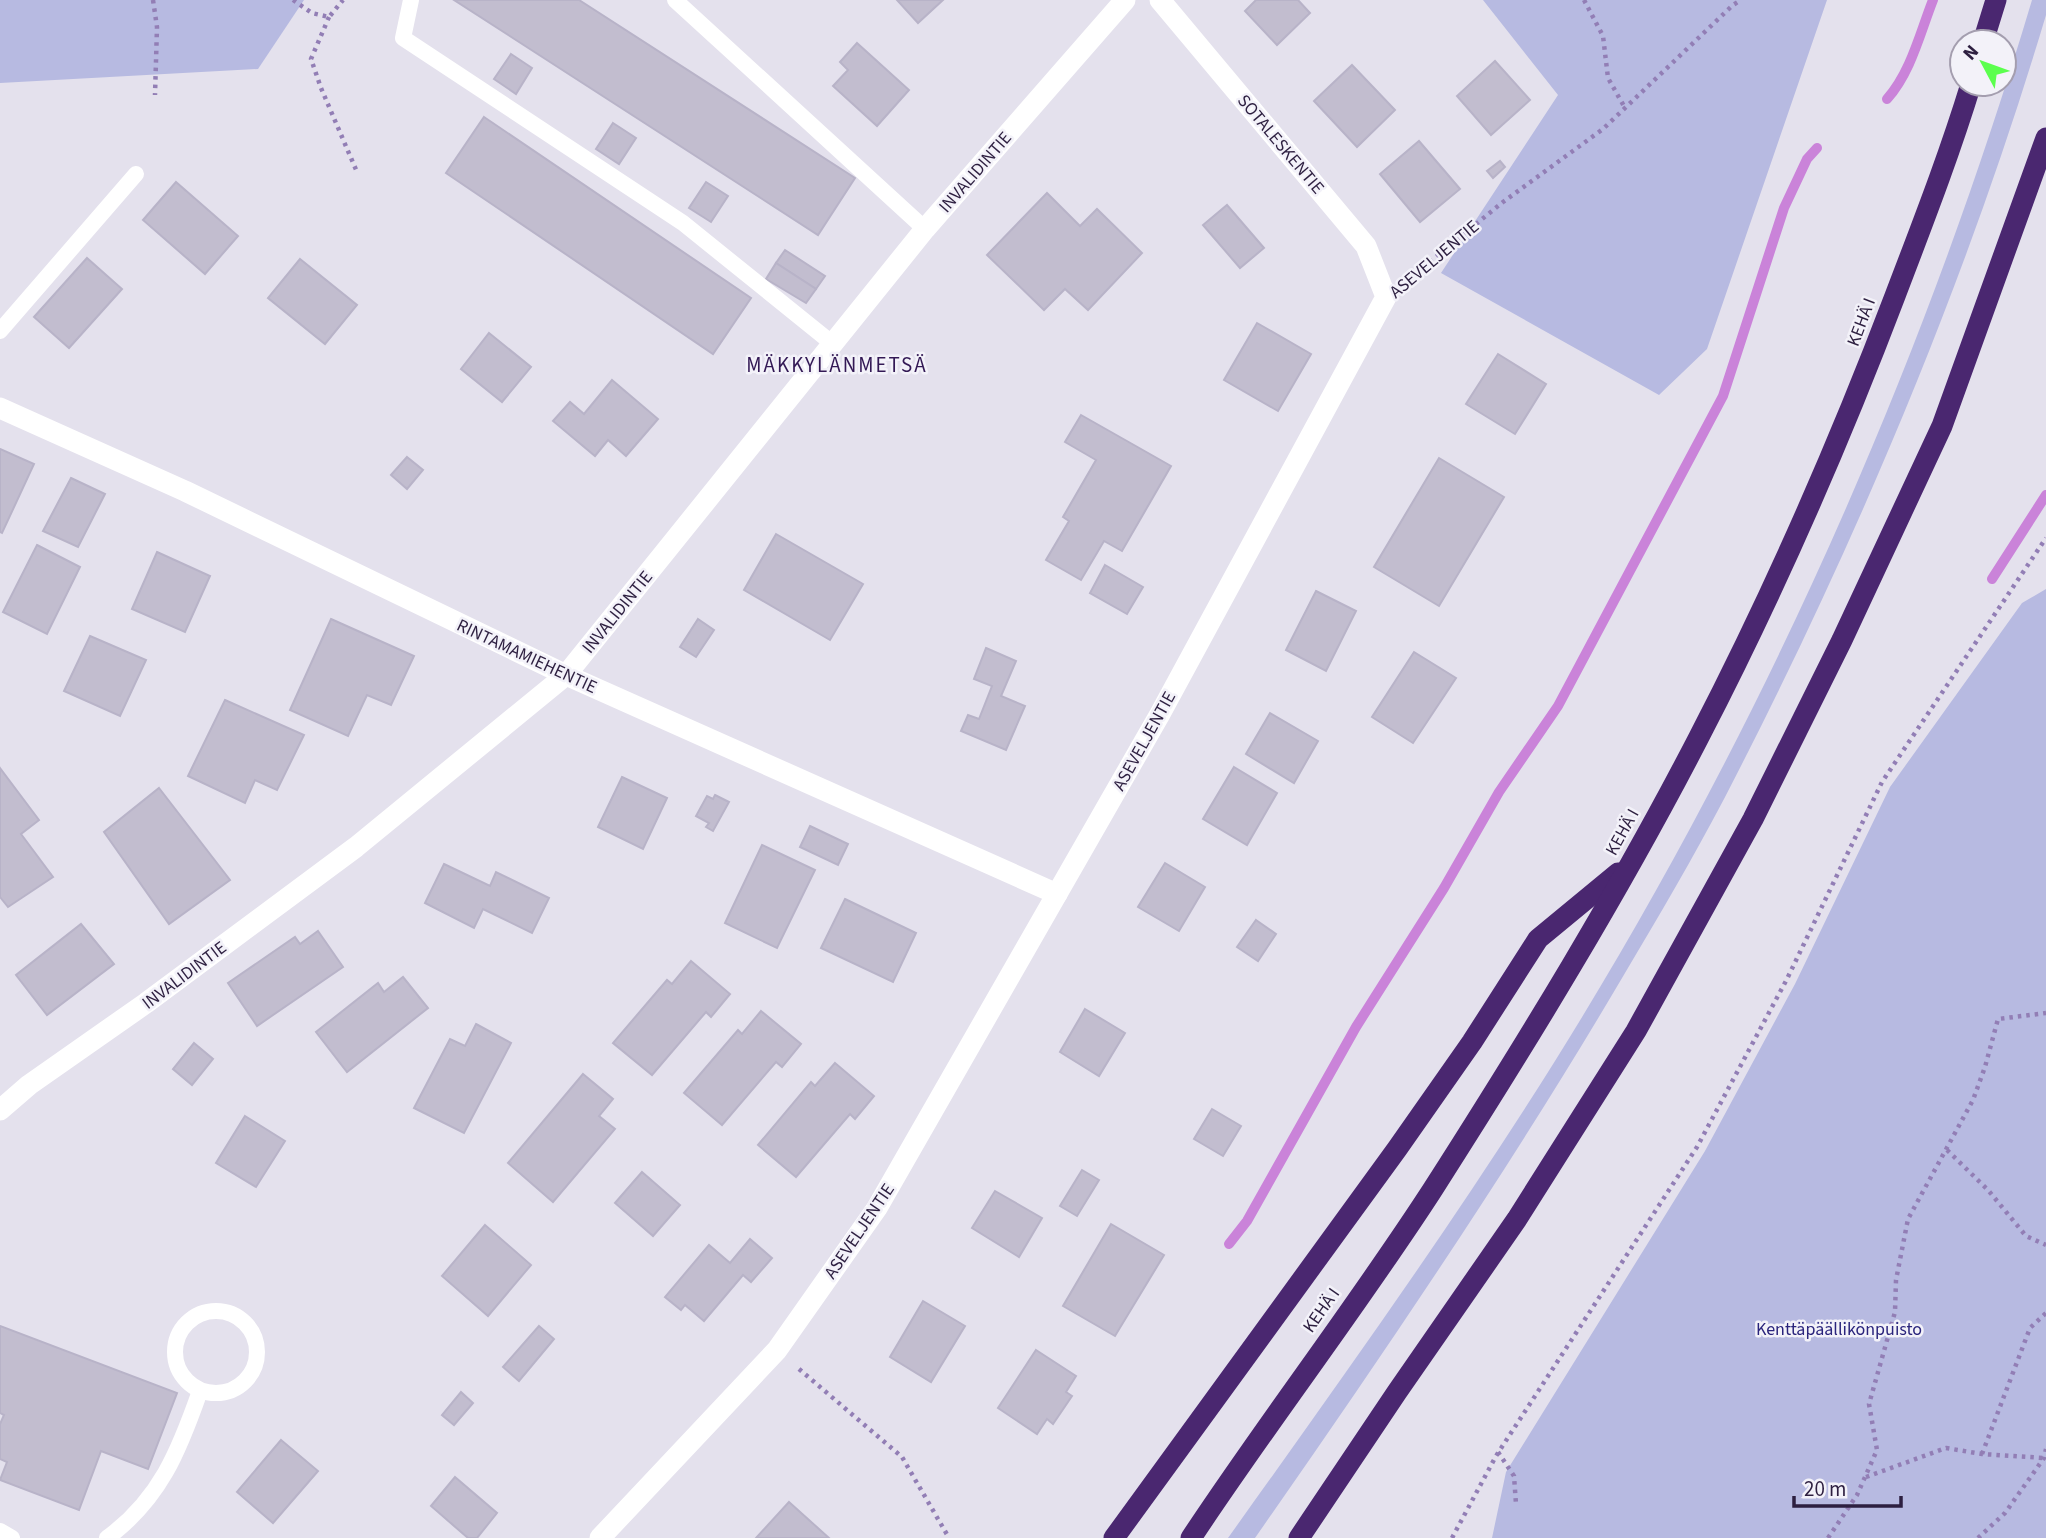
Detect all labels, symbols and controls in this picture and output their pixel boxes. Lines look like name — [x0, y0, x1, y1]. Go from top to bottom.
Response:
north arrow — [1948, 28, 2018, 98]
text: N — [1957, 39, 1986, 66]
street label: SOTALESKENTIE — [1231, 89, 1330, 200]
street label: INVALIDINTIE — [933, 126, 1018, 218]
street label: ASEVELJENTIE — [1384, 214, 1484, 304]
street label: KEHÄ I — [1841, 294, 1882, 350]
district label: MÄKKYLÄNMETSÄ — [746, 350, 928, 380]
street label: INVALIDINTIE — [576, 566, 659, 659]
street label: RINTAMAMIEHENTIE — [453, 613, 601, 700]
street label: ASEVELJENTIE — [1107, 687, 1182, 795]
street label: KEHÄ I — [1599, 804, 1645, 860]
street label: INVALIDINTIE — [137, 935, 232, 1015]
street label: ASEVELJENTIE — [818, 1179, 901, 1284]
street label: KEHÄ I — [1297, 1283, 1346, 1338]
park label: Kenttäpäällikönpuisto — [1756, 1317, 1922, 1342]
scale bar — [1794, 1464, 1901, 1508]
text: 20 m — [1804, 1474, 1846, 1504]

